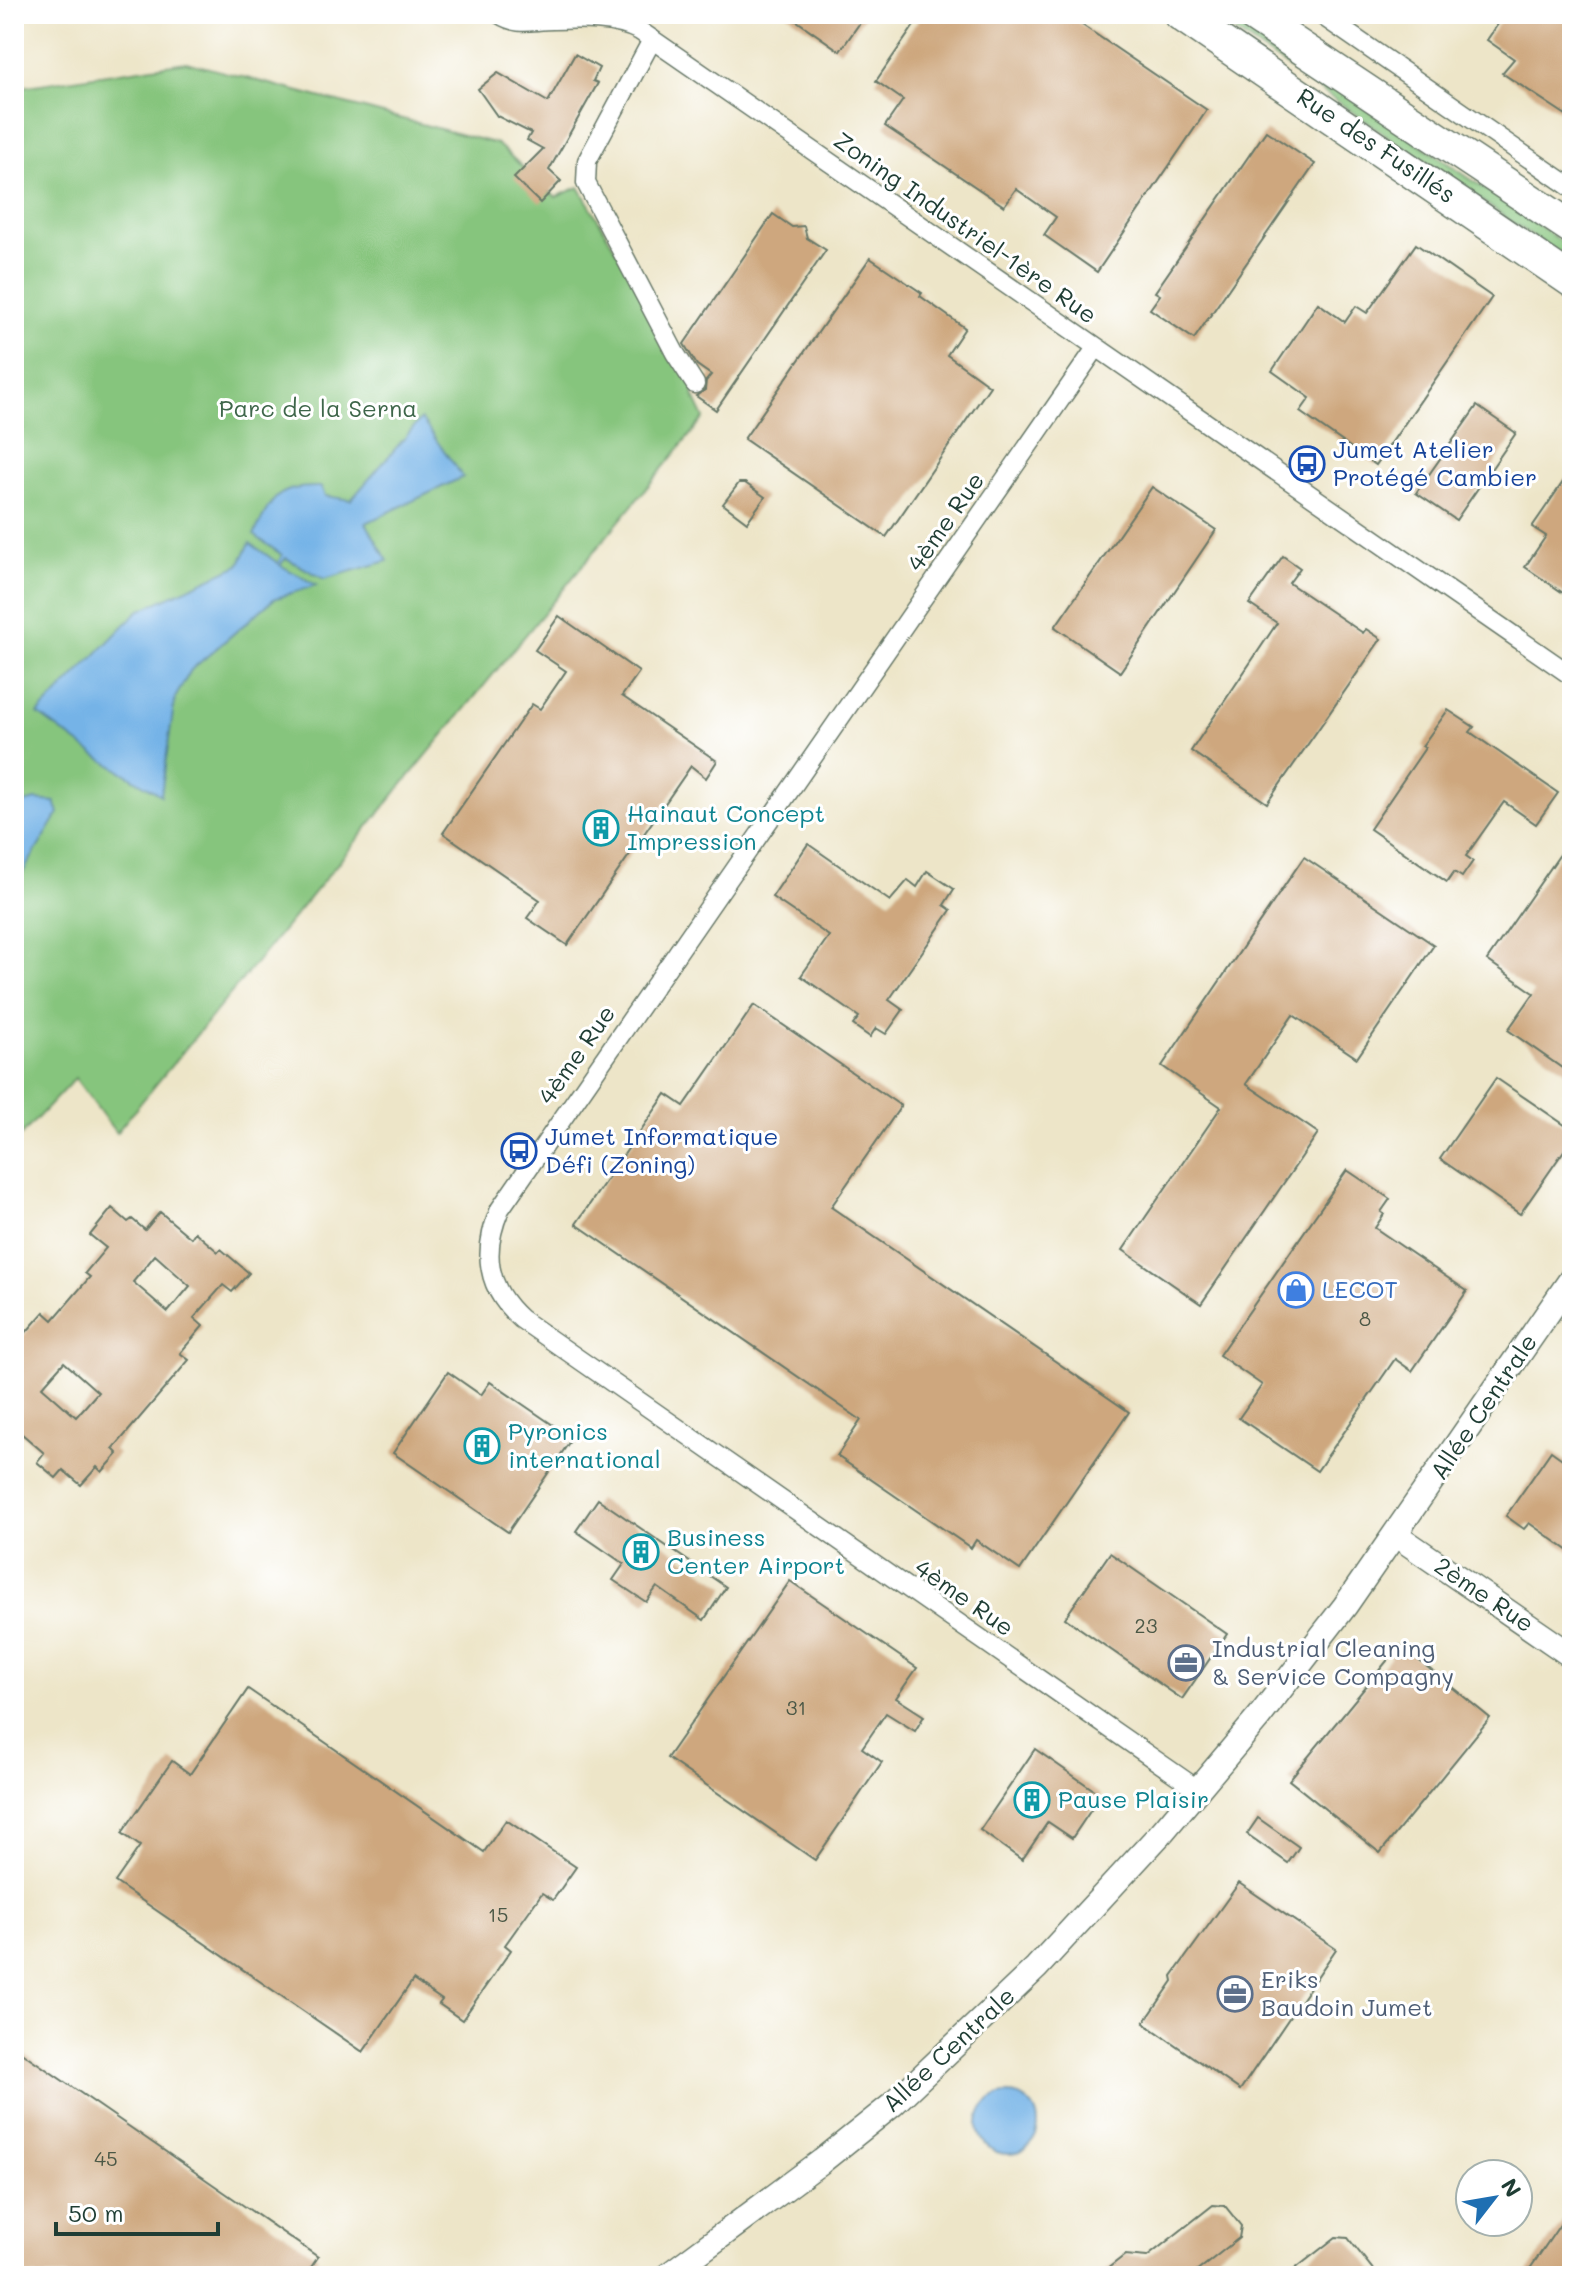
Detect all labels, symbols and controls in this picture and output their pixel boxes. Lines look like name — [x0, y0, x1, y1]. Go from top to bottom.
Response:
street label: Rue des Fusillés — [1291, 80, 1462, 209]
street label: Zoning Industriel-1ère Rue — [828, 124, 1103, 330]
park label: Parc de la Serna — [219, 392, 417, 423]
place label: Jumet Atelier Protégé Cambier — [1333, 433, 1537, 492]
bus stop icon: Jumet Atelier Protégé Cambier — [1288, 445, 1326, 483]
street label: 4ème Rue — [899, 466, 990, 577]
place label: Hainaut Concept Impression — [627, 797, 825, 856]
building icon: Hainaut Concept Impression — [582, 809, 620, 847]
street label: 4ème Rue — [530, 999, 621, 1110]
place label: Jumet Informatique Défi (Zoning) — [545, 1120, 778, 1179]
bus stop icon: Jumet Informatique Défi (Zoning) — [500, 1132, 538, 1170]
shop icon: LECOT — [1277, 1271, 1315, 1309]
place label: LECOT — [1322, 1273, 1398, 1304]
house number: 8 — [1359, 1305, 1371, 1331]
street label: Allée Centrale — [1422, 1327, 1543, 1485]
place label: Pyronics international — [508, 1415, 661, 1474]
building icon: Pyronics international — [463, 1427, 501, 1465]
place label: Business Center Airport — [667, 1521, 845, 1580]
building icon: Business Center Airport — [622, 1533, 660, 1571]
street label: 2ème Rue — [1429, 1549, 1540, 1638]
street label: 4ème Rue — [909, 1551, 1020, 1642]
house number: 23 — [1135, 1612, 1157, 1638]
place label: Industrial Cleaning & Service Compagny — [1212, 1632, 1454, 1691]
office icon: Industrial Cleaning & Service Compagny — [1167, 1644, 1205, 1682]
house number: 31 — [786, 1694, 806, 1720]
building icon: Pause Plaisir — [1013, 1781, 1051, 1819]
place label: Pause Plaisir — [1058, 1783, 1209, 1814]
house number: 15 — [488, 1901, 508, 1927]
place label: Eriks Baudoin Jumet — [1261, 1963, 1433, 2022]
office icon: Eriks Baudoin Jumet — [1216, 1975, 1254, 2013]
street label: Allée Centrale — [875, 1980, 1021, 2118]
house number: 45 — [94, 2145, 118, 2171]
north arrow — [1454, 2158, 1534, 2238]
text: N — [1495, 2173, 1528, 2202]
scale bar — [56, 2186, 218, 2236]
text: 50 m — [68, 2197, 124, 2228]

